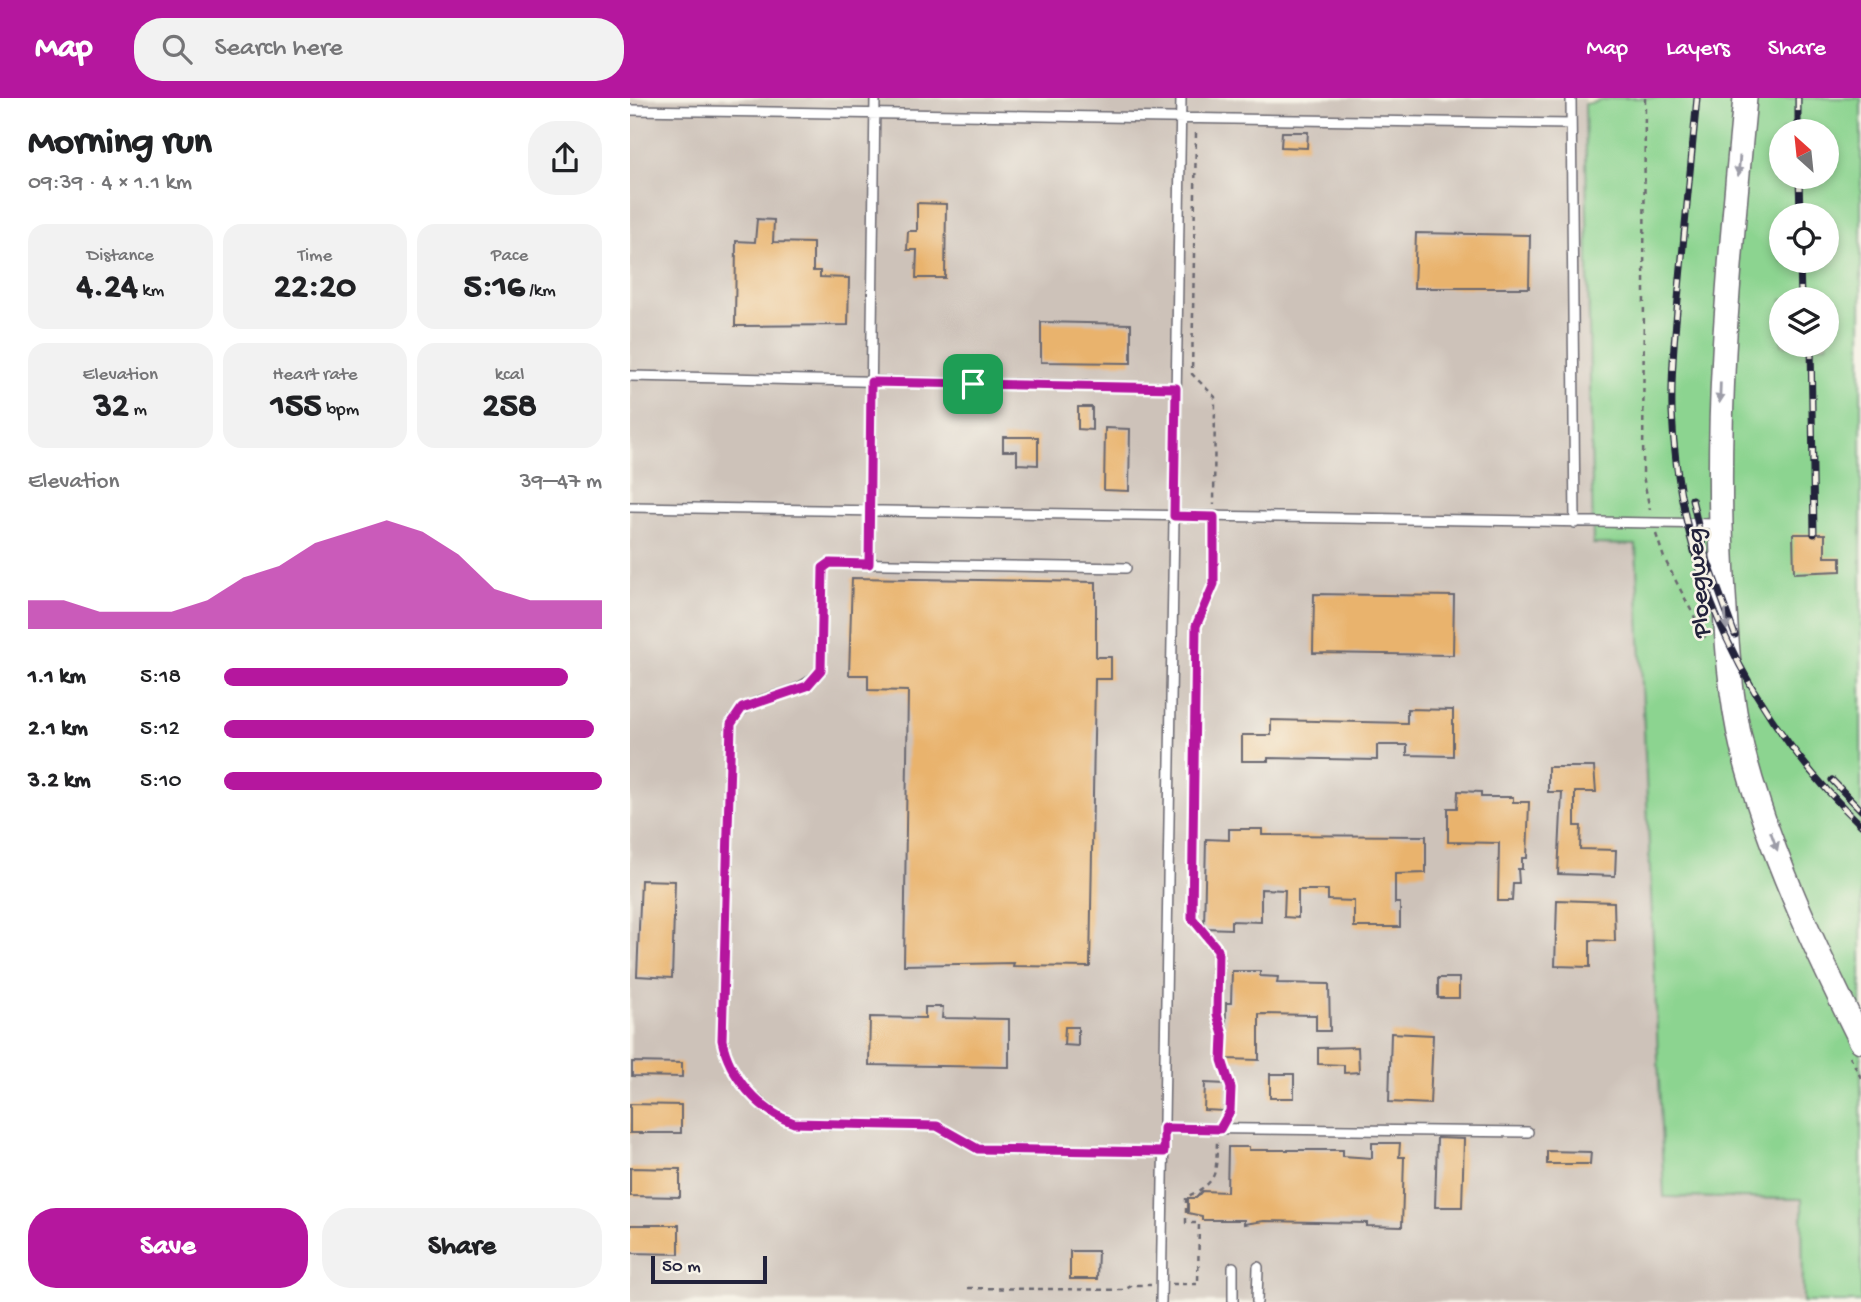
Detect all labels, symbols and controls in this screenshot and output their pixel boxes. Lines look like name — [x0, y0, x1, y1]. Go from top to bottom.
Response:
search box — [134, 18, 624, 81]
text: Map — [35, 30, 92, 68]
icon: search — [158, 30, 196, 68]
text: Search here — [214, 34, 343, 65]
text: Map — [1586, 35, 1628, 64]
text: Layers — [1666, 35, 1730, 64]
text: Share — [1768, 35, 1826, 64]
north arrow — [1769, 119, 1839, 189]
map controls — [1769, 119, 1839, 357]
button: share — [528, 121, 602, 195]
text: Morning run — [28, 122, 212, 166]
one-way arrow — [1733, 155, 1744, 177]
text: 09:39 · 4 × 1.1 km — [28, 170, 192, 197]
button: locate — [1769, 203, 1839, 273]
text: Distance — [87, 245, 154, 268]
text: Time — [298, 245, 332, 268]
text: Pace — [491, 245, 528, 268]
text: 4.24 — [76, 268, 138, 309]
text: 22:20 — [274, 268, 356, 309]
text: 5:16 — [464, 268, 525, 309]
text: km — [138, 280, 164, 303]
text: /km — [525, 280, 556, 303]
button: layers — [1769, 287, 1839, 357]
pin — [943, 354, 1003, 414]
text: Elevation — [83, 364, 158, 387]
text: Heart rate — [272, 364, 358, 387]
text: kcal — [495, 364, 525, 387]
icon: arrive — [954, 365, 992, 403]
one-way arrow — [1715, 382, 1726, 404]
text: 32 — [94, 387, 129, 428]
text: 155 — [271, 387, 322, 428]
text: 258 — [482, 387, 537, 428]
text: m — [129, 399, 147, 422]
text: bpm — [322, 399, 359, 422]
text: Elevation — [28, 469, 119, 496]
text: 39–47 m — [520, 469, 602, 496]
street label: Ploegweg — [1681, 527, 1720, 640]
one-way arrow — [1720, 609, 1731, 631]
text: 1.1 km — [28, 664, 86, 691]
text: 5:18 — [140, 664, 181, 691]
text: 2.1 km — [28, 716, 88, 743]
text: 5:12 — [140, 716, 180, 743]
text: 3.2 km — [28, 768, 90, 795]
text: 5:10 — [140, 768, 182, 795]
one-way arrow — [1768, 830, 1779, 851]
button: Save — [28, 1208, 308, 1288]
button: Share — [322, 1208, 602, 1288]
scale bar — [651, 1253, 766, 1285]
text: 50 m — [662, 1256, 701, 1279]

